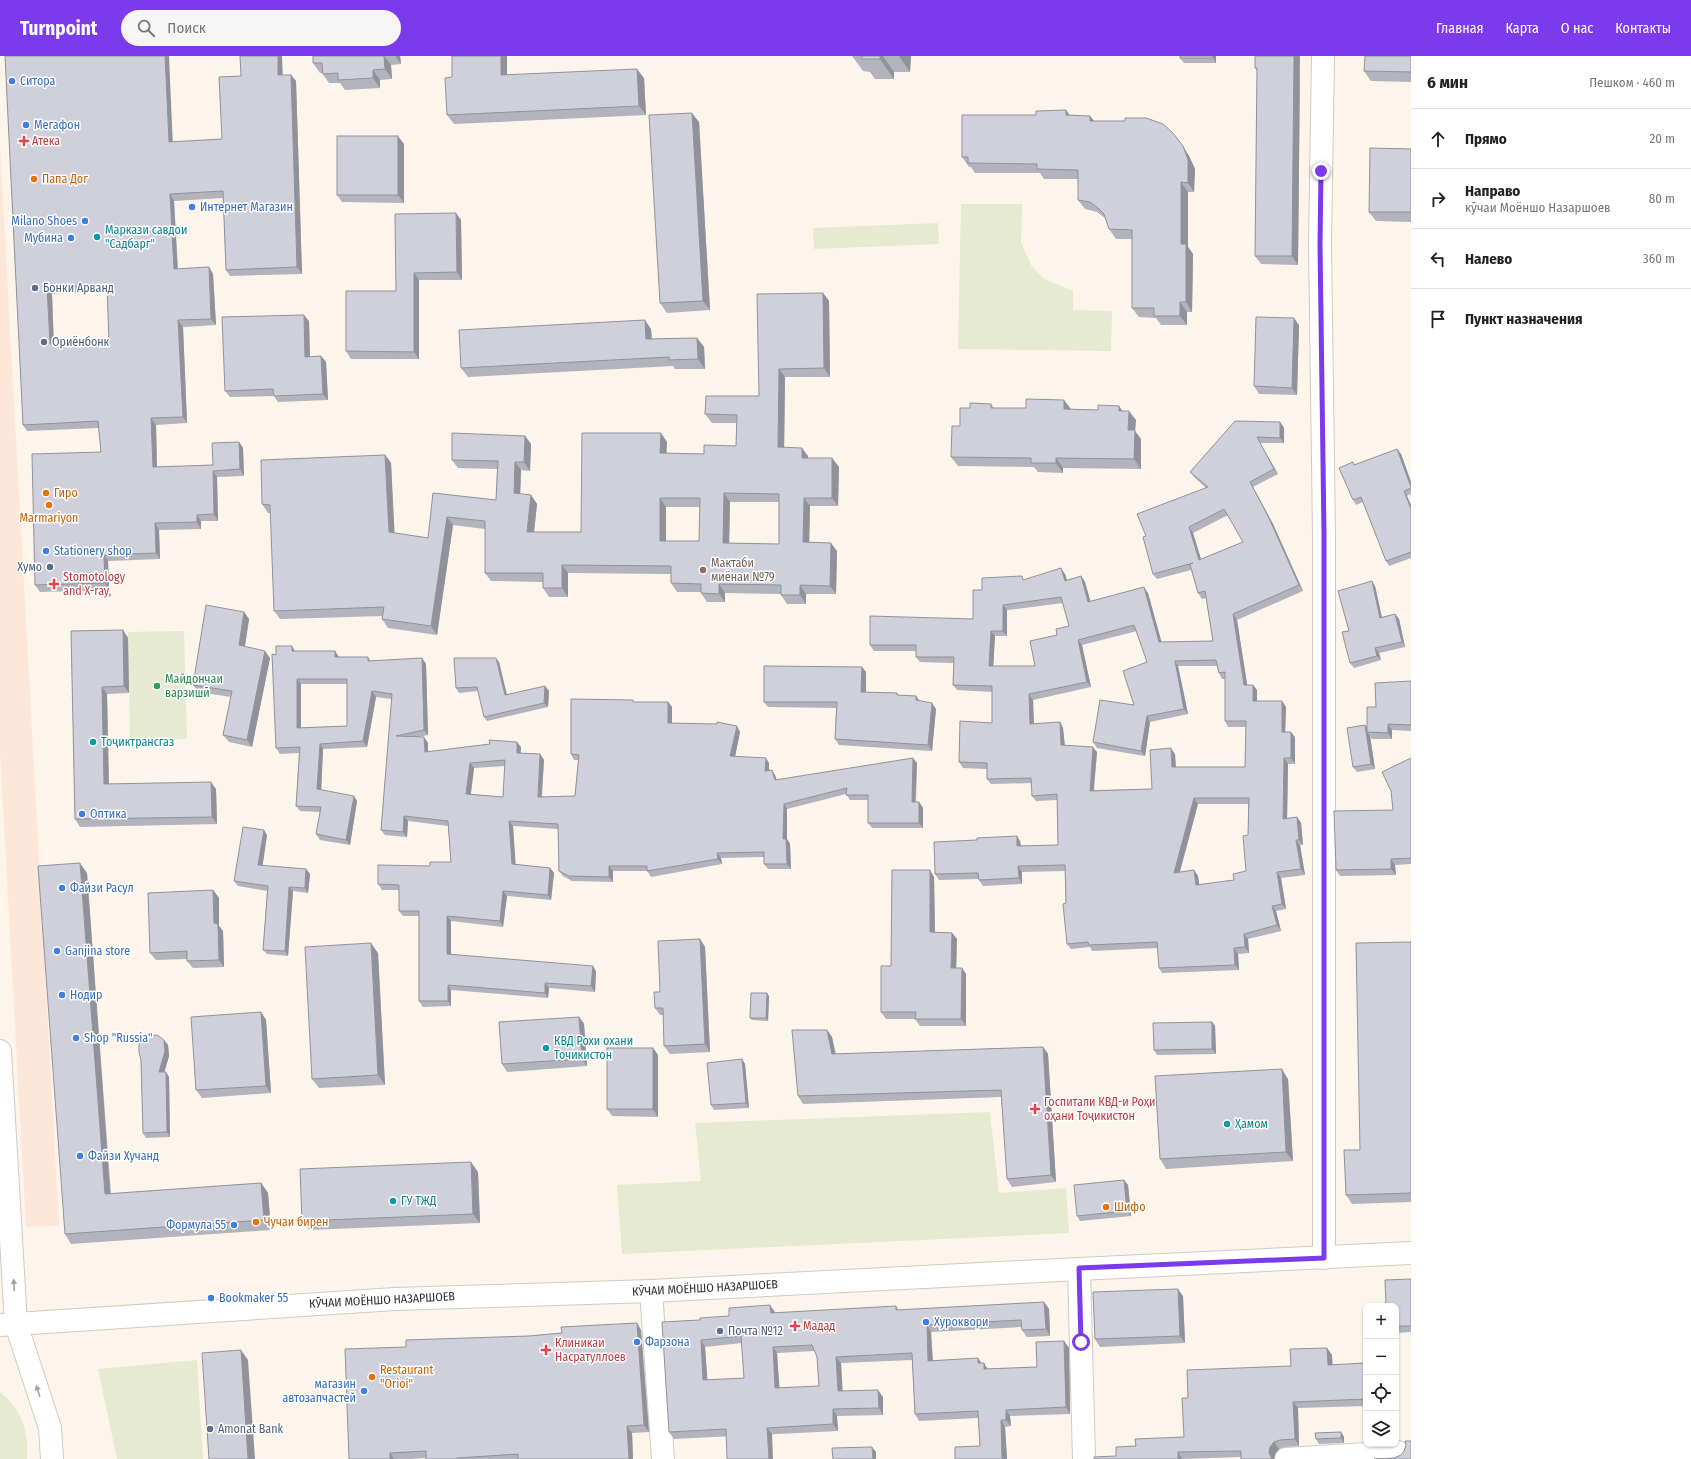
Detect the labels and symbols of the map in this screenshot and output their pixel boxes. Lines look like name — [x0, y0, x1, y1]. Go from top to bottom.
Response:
place label: Ситора — [20, 74, 56, 88]
marker: Ситора — [7, 76, 17, 86]
place label: Мегафон — [34, 118, 80, 132]
marker: Мегафон — [21, 120, 31, 130]
place label: Атека — [32, 134, 60, 148]
marker: Атека — [19, 136, 29, 146]
route end — [1312, 162, 1330, 180]
place label: Папа Дог — [42, 172, 88, 186]
marker: Папа Дог — [29, 174, 39, 184]
place label: Интернет Магазин — [200, 200, 293, 214]
marker: Интернет Магазин — [187, 202, 197, 212]
place label: Milano Shoes — [11, 214, 77, 228]
marker: Milano Shoes — [80, 216, 90, 226]
place label: Маркази савдои "Садбарг" — [105, 223, 187, 251]
place label: Мубина — [24, 231, 63, 245]
marker: Маркази савдои "Садбарг" — [92, 232, 102, 242]
marker: Мубина — [66, 233, 76, 243]
place label: Бонки Арванд — [43, 281, 114, 295]
marker: Бонки Арванд — [30, 283, 40, 293]
place label: Ориёнбонк — [52, 335, 110, 349]
marker: Ориёнбонк — [39, 337, 49, 347]
place label: Гиро — [54, 486, 78, 500]
marker: Гиро — [41, 488, 51, 498]
marker: Marmariyon — [44, 500, 54, 510]
place label: Marmariyon — [20, 511, 78, 525]
place label: Stationery shop — [54, 544, 132, 558]
marker: Stationery shop — [41, 546, 51, 556]
place label: Мактаби миёнаи №79 — [711, 556, 775, 584]
place label: Хумо — [17, 560, 42, 574]
marker: Хумо — [45, 562, 55, 572]
marker: Мактаби миёнаи №79 — [698, 565, 708, 575]
place label: Stomotology and X-ray, — [63, 570, 126, 598]
marker: Stomotology and X-ray, — [48, 578, 60, 590]
place label: Майдончаи варзишӣ — [165, 672, 223, 700]
marker: Майдончаи варзишӣ — [152, 681, 162, 691]
place label: Тоҷиктрансгаз — [101, 735, 174, 749]
marker: Тоҷиктрансгаз — [88, 737, 98, 747]
place label: Оптика — [90, 807, 127, 821]
marker: Оптика — [77, 809, 87, 819]
place label: Файзи Расул — [70, 881, 134, 895]
marker: Файзи Расул — [57, 883, 67, 893]
place label: Ganjina store — [65, 944, 130, 958]
marker: Ganjina store — [52, 946, 62, 956]
place label: Нодир — [70, 988, 102, 1002]
marker: Нодир — [57, 990, 67, 1000]
place label: Shop "Russia" — [84, 1031, 153, 1045]
marker: Shop "Russia" — [71, 1033, 81, 1043]
place label: КВД Рохи охани Точикистон — [554, 1034, 633, 1062]
marker: КВД Рохи охани Точикистон — [541, 1043, 551, 1053]
place label: Госпитали КВД-и Роҳи оҳани Тоҷикистон — [1044, 1095, 1156, 1123]
marker: Госпитали КВД-и Роҳи оҳани Тоҷикистон — [1029, 1103, 1041, 1115]
place label: Ҳамом — [1235, 1117, 1268, 1131]
marker: Ҳамом — [1222, 1119, 1232, 1129]
place label: Файзи Хучанд — [88, 1149, 159, 1163]
marker: Файзи Хучанд — [75, 1151, 85, 1161]
place label: ГУ ТЖД — [401, 1194, 437, 1208]
marker: ГУ ТЖД — [388, 1196, 398, 1206]
place label: Шифо — [1114, 1200, 1145, 1214]
marker: Шифо — [1101, 1202, 1111, 1212]
place label: Чучаи бирен — [264, 1215, 328, 1229]
marker: Чучаи бирен — [251, 1217, 261, 1227]
place label: Формула 55 — [166, 1218, 226, 1232]
marker: Формула 55 — [229, 1220, 239, 1230]
street label: КӮЧАИ МОЁНШО НАЗАРШОЕВ — [632, 1276, 779, 1299]
one-way arrow — [11, 1278, 17, 1291]
street label: КӮЧАИ МОЁНШО НАЗАРШОЕВ — [309, 1288, 456, 1311]
place label: Bookmaker 55 — [219, 1291, 289, 1305]
marker: Bookmaker 55 — [206, 1293, 216, 1303]
place label: Хуроквори — [934, 1315, 989, 1329]
marker: Хуроквори — [921, 1317, 931, 1327]
place label: Мадад — [803, 1319, 835, 1333]
marker: Мадад — [790, 1321, 800, 1331]
place label: Почта №12 — [728, 1324, 783, 1338]
marker: Почта №12 — [715, 1326, 725, 1336]
route start — [1072, 1333, 1090, 1351]
place label: Фарзона — [645, 1335, 690, 1349]
place label: Клиникаи Насратуллоев — [555, 1336, 626, 1364]
marker: Фарзона — [632, 1337, 642, 1347]
marker: Клиникаи Насратуллоев — [540, 1344, 552, 1356]
place label: Restaurant "Orioi" — [380, 1363, 433, 1391]
marker: Restaurant "Orioi" — [367, 1372, 377, 1382]
place label: магазин автозапчастей — [282, 1377, 356, 1405]
one-way arrow — [35, 1384, 41, 1396]
marker: магазин автозапчастей — [359, 1386, 369, 1396]
place label: Amonat Bank — [218, 1422, 284, 1436]
marker: Amonat Bank — [205, 1424, 215, 1434]

